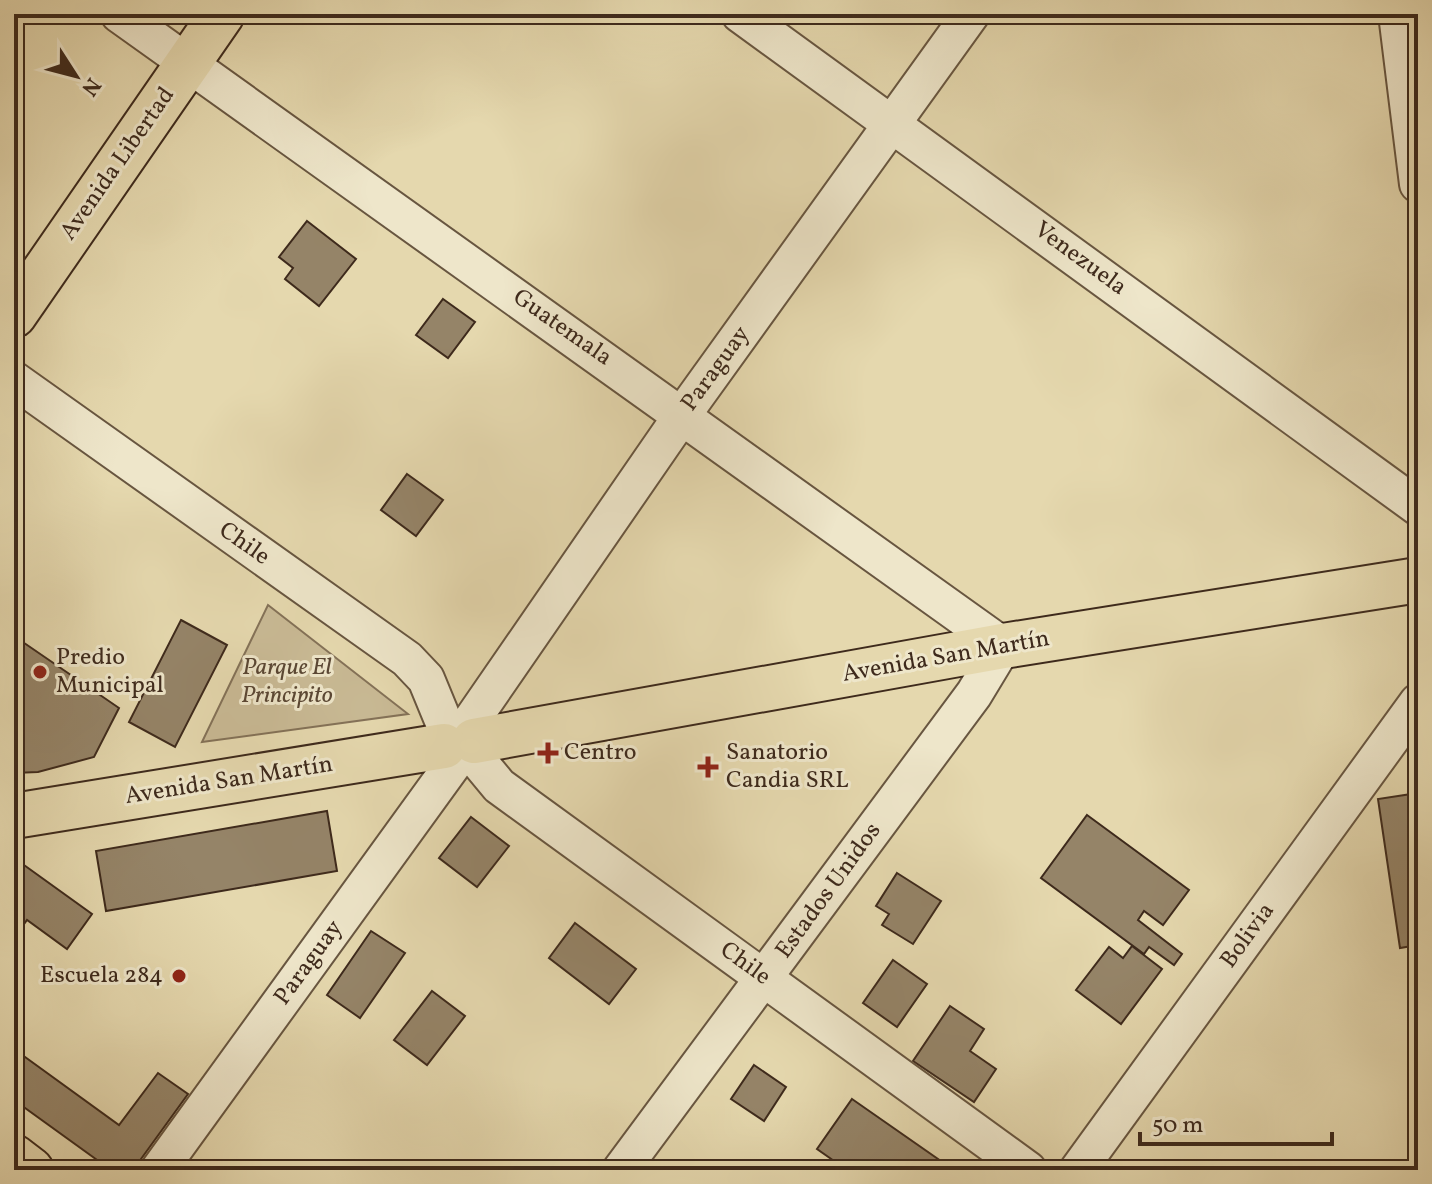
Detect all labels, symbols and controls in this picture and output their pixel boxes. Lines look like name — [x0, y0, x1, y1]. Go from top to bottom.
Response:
north arrow — [36, 36, 116, 116]
text: N — [73, 71, 107, 102]
street label: Avenida Libertad — [52, 80, 184, 248]
street label: Venezuela — [1027, 214, 1133, 304]
street label: Guatemala — [505, 281, 619, 375]
street label: Paraguay — [673, 319, 759, 419]
street label: Chile — [211, 514, 277, 574]
street label: Avenida San Martín — [840, 622, 1052, 692]
place label: Predio Municipal — [56, 641, 164, 703]
park label: Parque El Principito — [241, 651, 333, 713]
marker: Predio Municipal — [31, 663, 49, 681]
place label: Centro — [564, 736, 637, 770]
place label: Sanatorio Candia SRL — [726, 736, 849, 798]
marker: Centro — [539, 744, 557, 762]
street label: Avenida San Martín — [123, 748, 335, 814]
marker: Sanatorio Candia SRL — [697, 756, 719, 778]
street label: Estados Unidos — [768, 816, 890, 966]
street label: Bolivia — [1213, 896, 1283, 976]
street label: Paraguay — [266, 913, 352, 1013]
street label: Chile — [712, 934, 778, 994]
place label: Escuela 284 — [40, 959, 163, 993]
marker: Escuela 284 — [170, 967, 188, 985]
scale bar — [1140, 1096, 1332, 1146]
text: 50 m — [1152, 1109, 1204, 1143]

